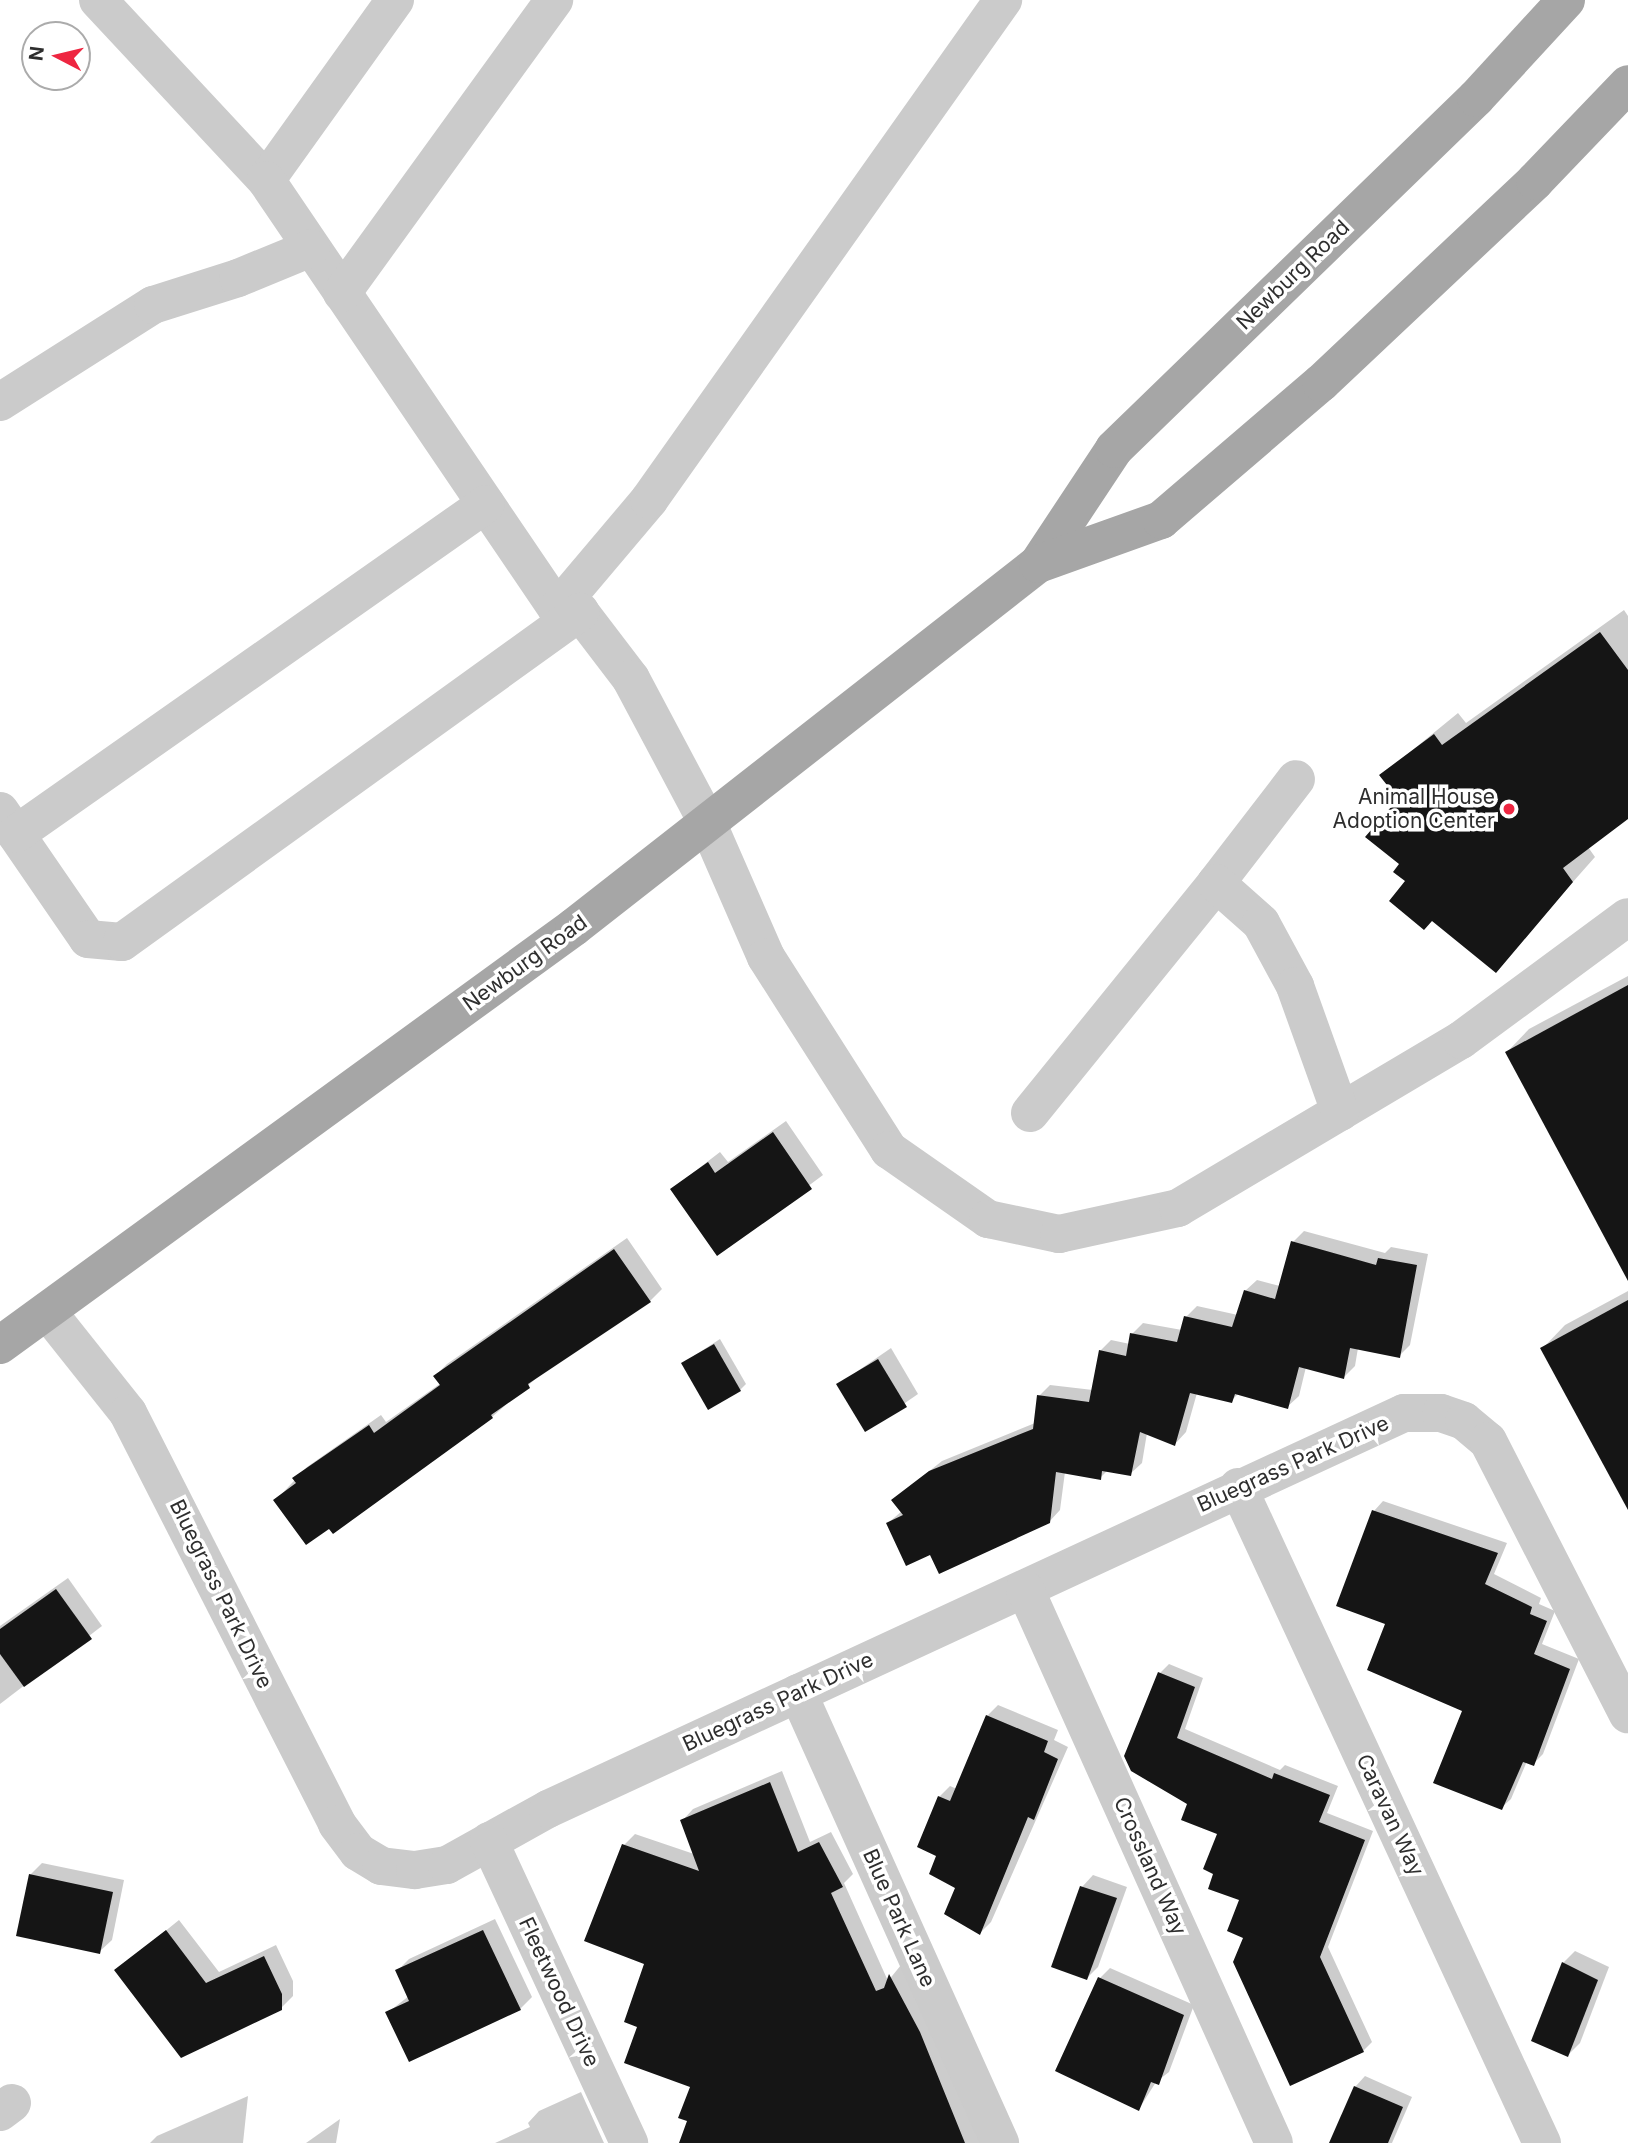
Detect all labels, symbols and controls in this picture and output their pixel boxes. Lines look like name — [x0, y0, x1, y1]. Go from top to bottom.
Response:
north arrow — [21, 21, 91, 91]
text: N — [24, 45, 49, 62]
street label: Newburg Road — [1231, 215, 1355, 335]
place label: Animal House Adoption Center — [1333, 784, 1495, 834]
marker: Animal House Adoption Center — [1501, 801, 1517, 817]
street label: Newburg Road — [458, 910, 592, 1016]
street label: Bluegrass Park Drive — [1193, 1410, 1393, 1518]
street label: Bluegrass Park Drive — [164, 1495, 278, 1693]
street label: Bluegrass Park Drive — [679, 1647, 877, 1757]
street label: Caravan Way — [1351, 1750, 1429, 1880]
street label: Crossland Way — [1108, 1793, 1192, 1939]
street label: Blue Park Lane — [857, 1845, 941, 1991]
street label: Fleetwood Drive — [513, 1913, 605, 2071]

